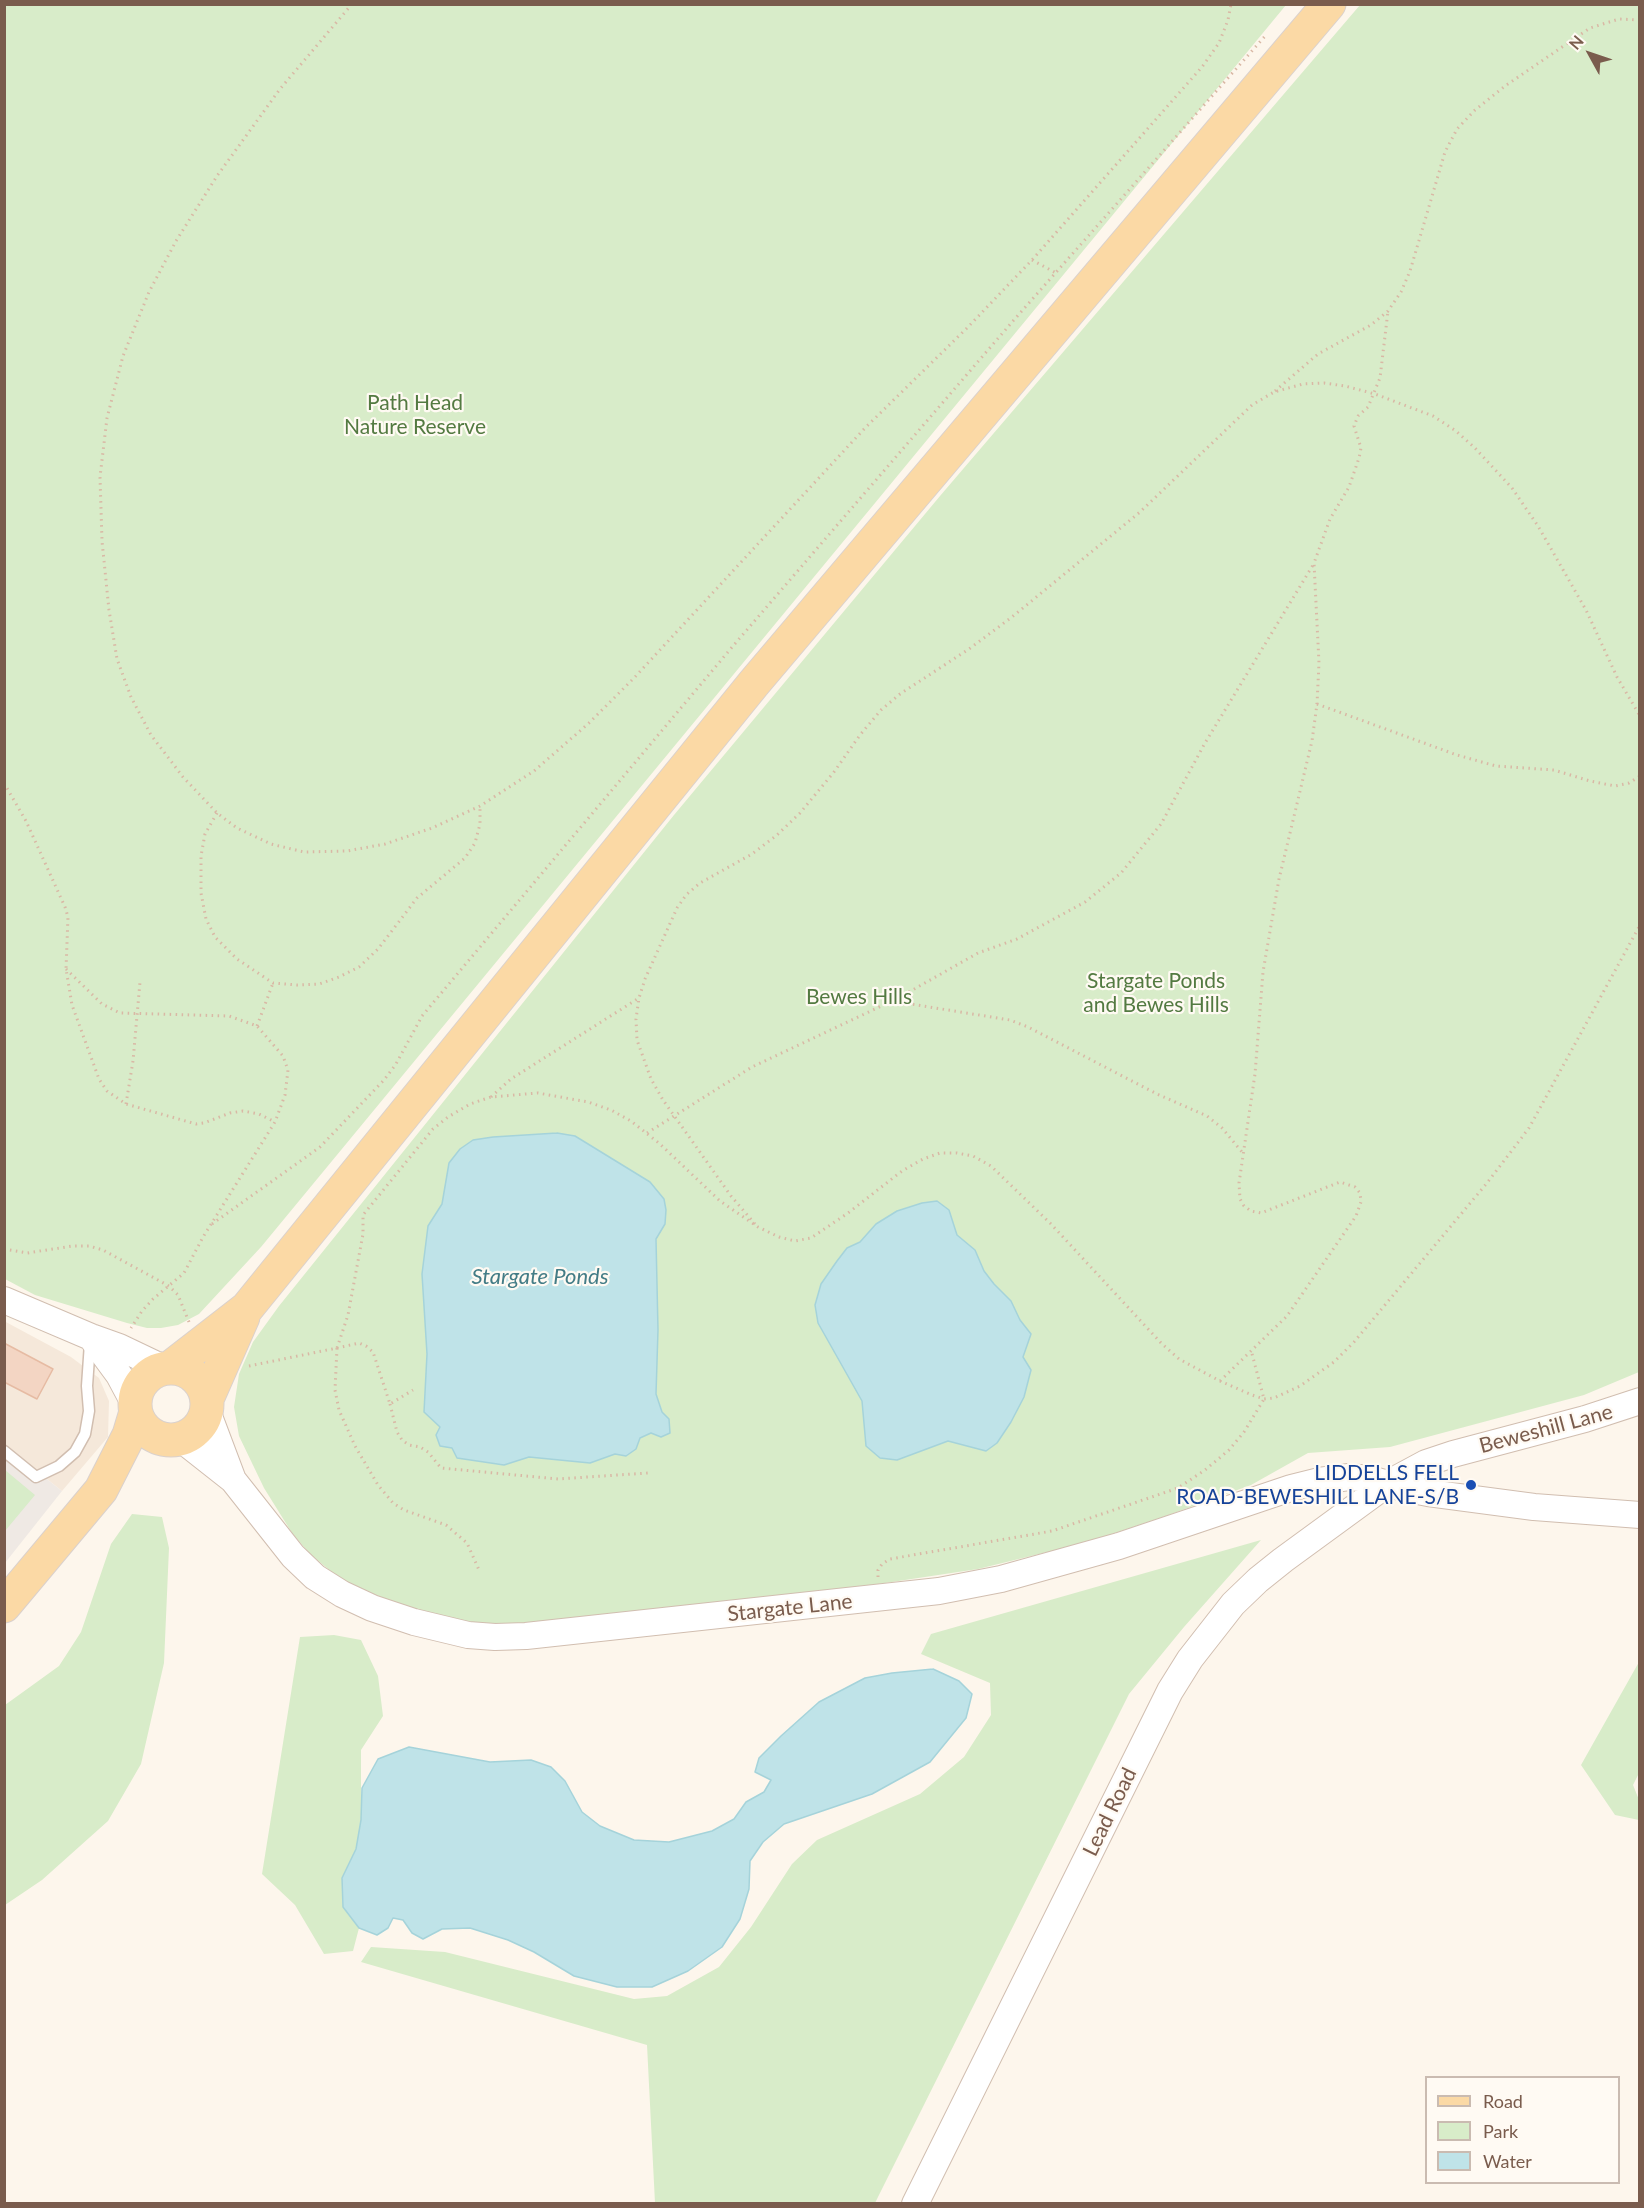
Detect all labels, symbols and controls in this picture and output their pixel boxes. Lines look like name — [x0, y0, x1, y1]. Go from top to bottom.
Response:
north arrow — [1560, 24, 1620, 84]
text: N — [1565, 31, 1587, 53]
park label: Path Head Nature Reserve — [344, 390, 486, 440]
park label: Stargate Ponds and Bewes Hills — [1083, 968, 1229, 1018]
park label: Bewes Hills — [806, 984, 912, 1010]
water label: Stargate Ponds — [471, 1264, 609, 1290]
street label: Beweshill Lane — [1477, 1399, 1615, 1459]
place label: LIDDELLS FELL ROAD-BEWESHILL LANE-S/B — [1176, 1460, 1459, 1510]
marker: LIDDELLS FELL ROAD-BEWESHILL LANE-S/B — [1464, 1478, 1478, 1492]
street label: Stargate Lane — [726, 1589, 854, 1627]
street label: Lead Road — [1078, 1764, 1142, 1860]
legend — [1425, 2076, 1620, 2184]
text: Road — [1483, 2090, 1523, 2112]
text: Park — [1483, 2120, 1518, 2142]
text: Water — [1483, 2150, 1532, 2172]

